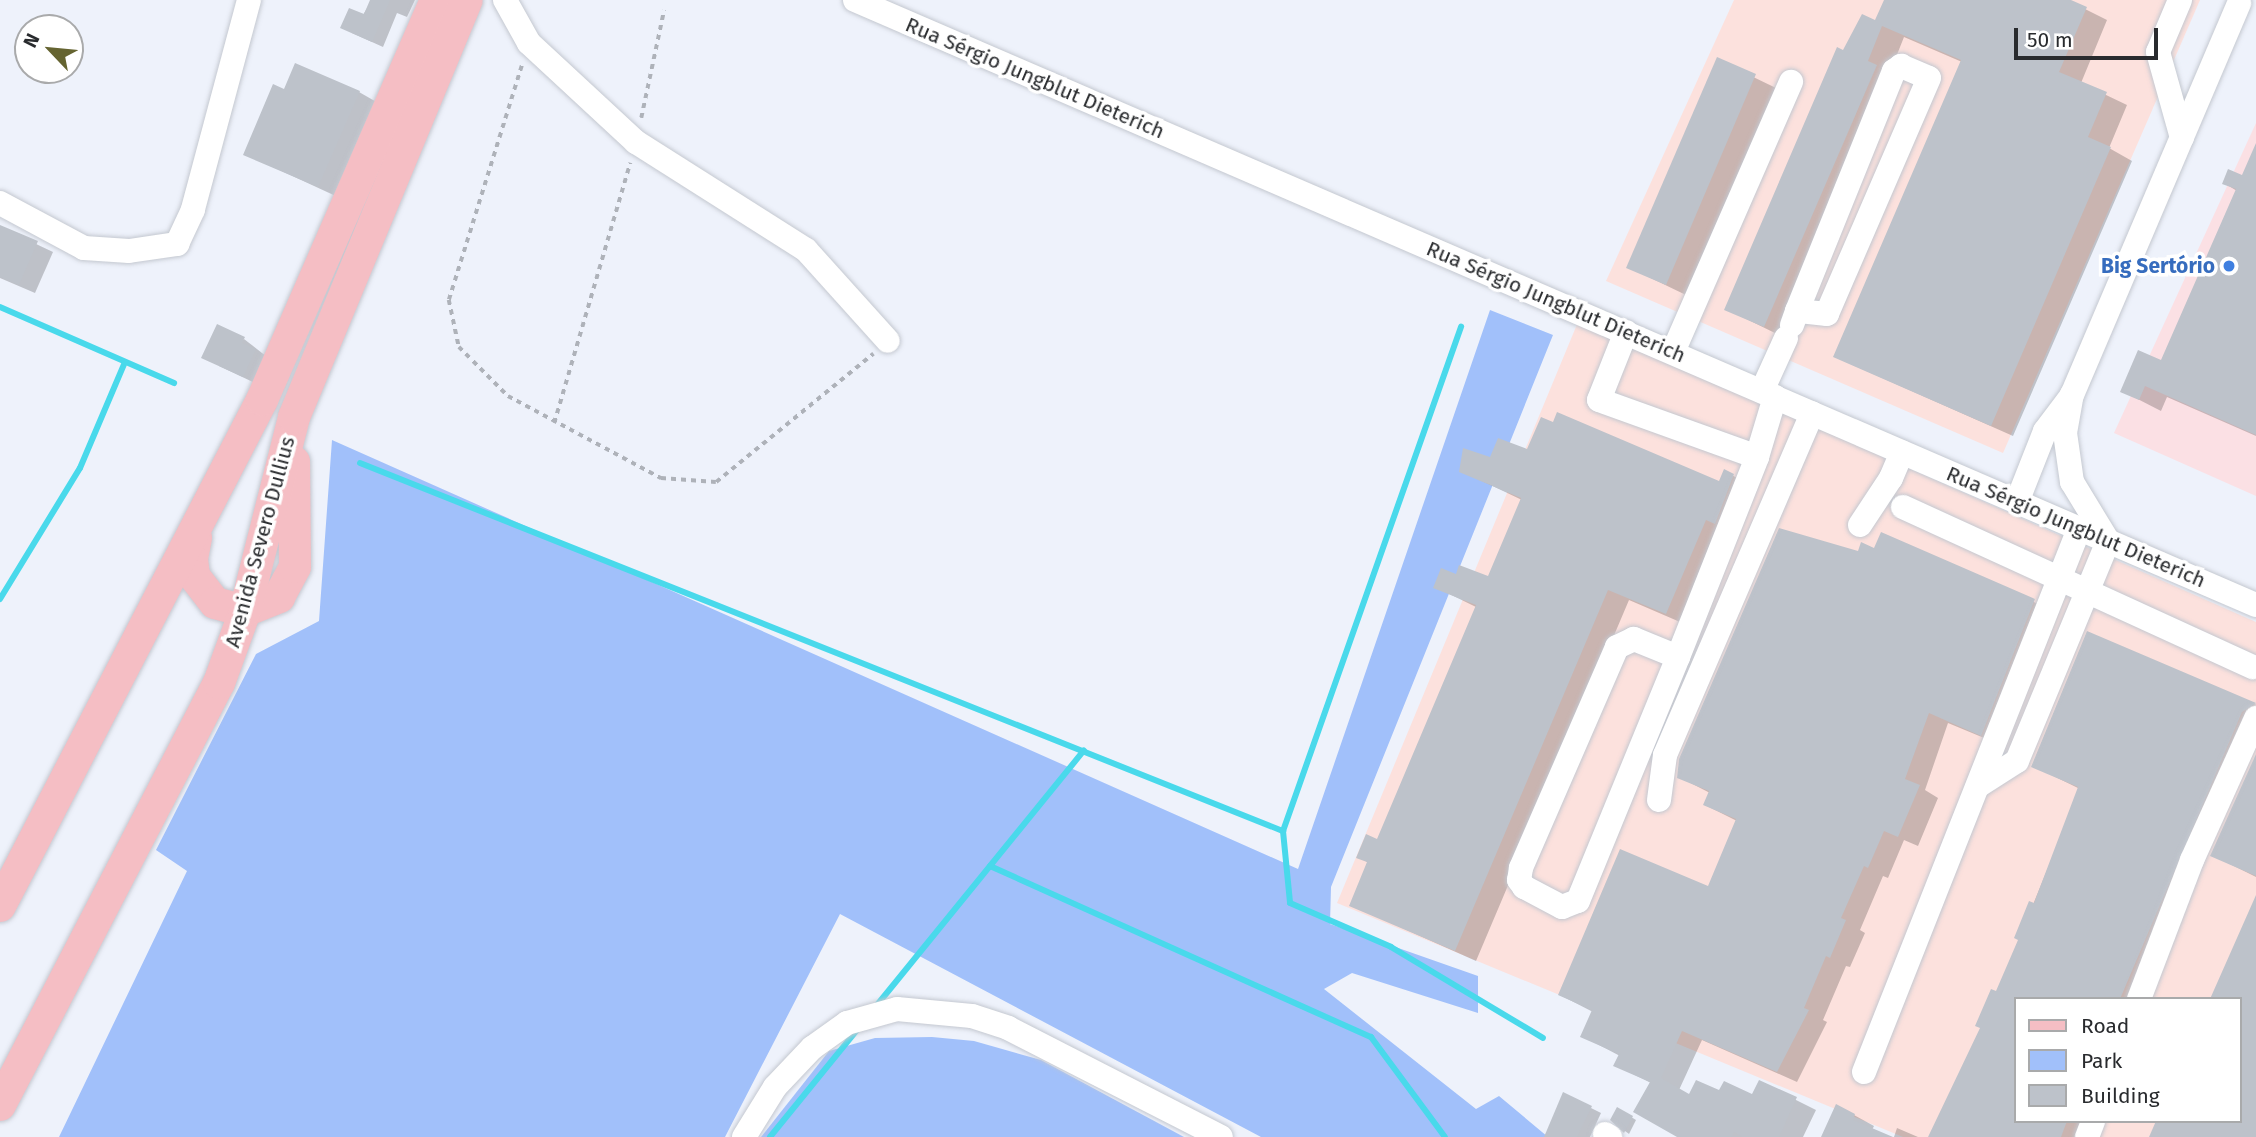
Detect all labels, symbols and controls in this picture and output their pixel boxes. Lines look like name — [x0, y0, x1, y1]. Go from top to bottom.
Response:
street label: Rua Sérgio Jungblut Dieterich — [902, 12, 1168, 144]
north arrow — [14, 14, 84, 84]
scale bar — [2018, 14, 2162, 58]
text: 50 m — [2027, 27, 2073, 53]
text: N — [18, 30, 45, 51]
street label: Rua Sérgio Jungblut Dieterich — [1423, 236, 1689, 368]
place label: Big Sertório — [2101, 253, 2215, 279]
marker: Big Sertório — [2221, 258, 2237, 274]
street label: Avenida Severo Dullius — [220, 434, 300, 650]
street label: Rua Sérgio Jungblut Dieterich — [1943, 461, 2209, 593]
legend — [2014, 997, 2242, 1123]
text: Road — [2081, 1013, 2129, 1039]
text: Park — [2081, 1048, 2122, 1074]
text: Building — [2081, 1083, 2160, 1109]

